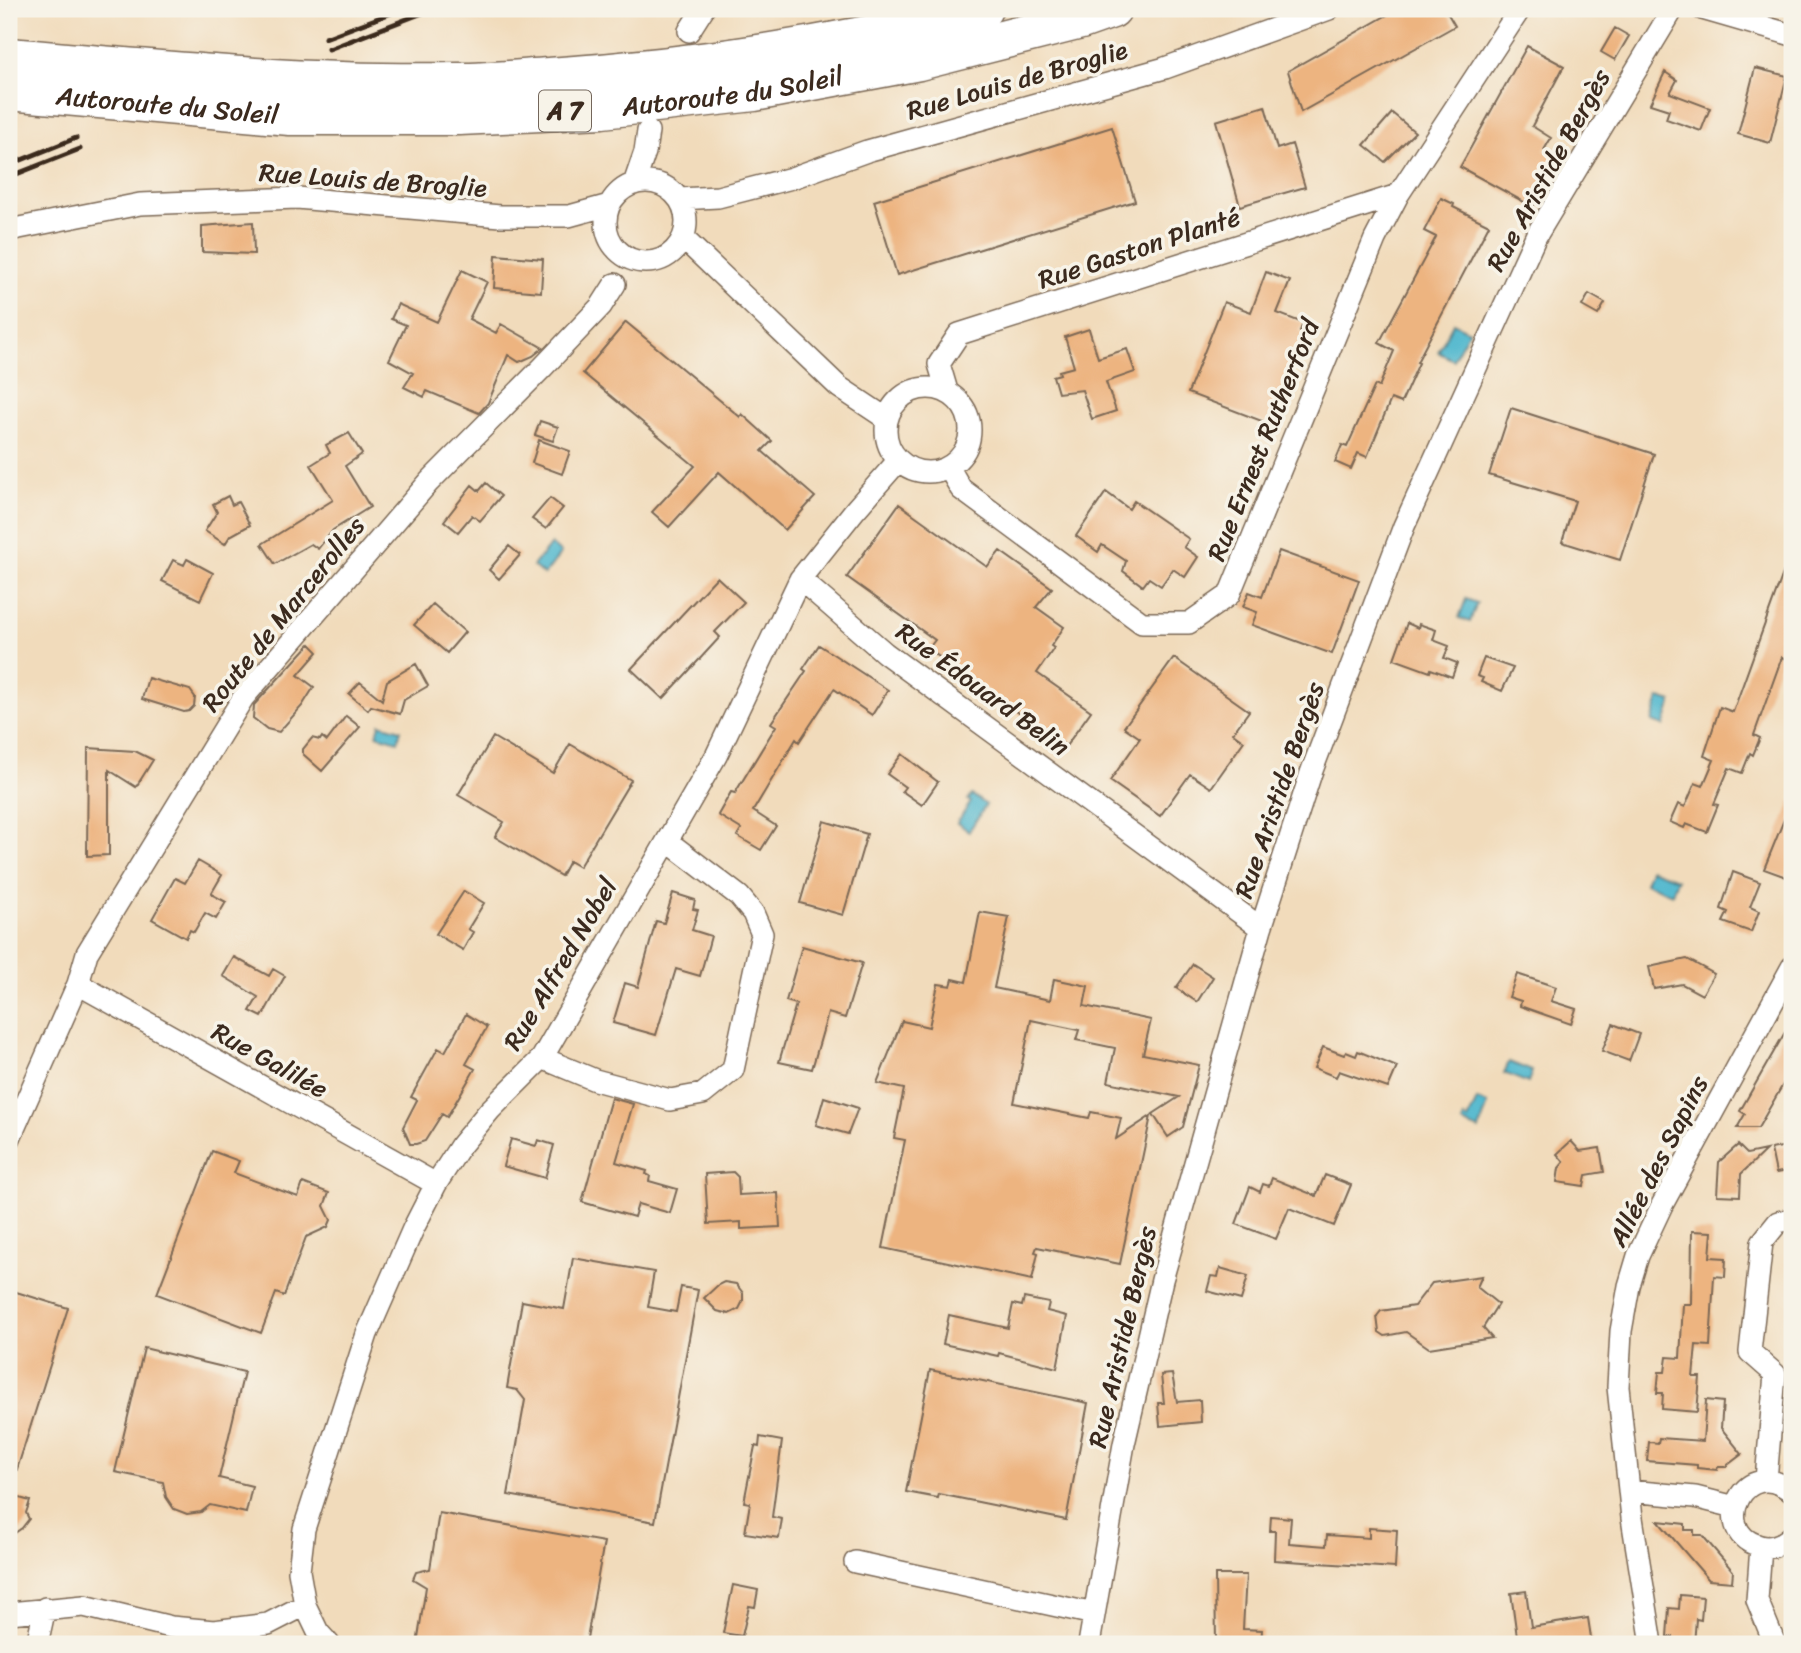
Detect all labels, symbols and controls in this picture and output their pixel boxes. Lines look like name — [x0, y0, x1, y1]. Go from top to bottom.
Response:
street label: Rue Louis de Broglie — [901, 26, 1133, 134]
street label: Autoroute du Soleil — [619, 53, 848, 130]
street label: Rue Aristide Bergès — [1473, 59, 1623, 280]
street label: Autoroute du Soleil — [53, 72, 281, 138]
road number: A 7 — [539, 90, 591, 132]
street label: Rue Louis de Broglie — [258, 149, 489, 211]
street label: Rue Gaston Planté — [1032, 194, 1246, 302]
street label: Rue Ernest Rutherford — [1193, 310, 1333, 568]
street label: Route de Marcerolles — [189, 506, 377, 722]
street label: Rue Édouard Belin — [886, 610, 1080, 768]
street label: Rue Aristide Bergès — [1220, 675, 1338, 904]
street label: Rue Alfred Nobel — [490, 868, 630, 1059]
street label: Rue Galilée — [203, 1009, 337, 1111]
street label: Allée des Sapins — [1594, 1066, 1722, 1256]
street label: Rue Aristide Bergès — [1074, 1221, 1170, 1452]

